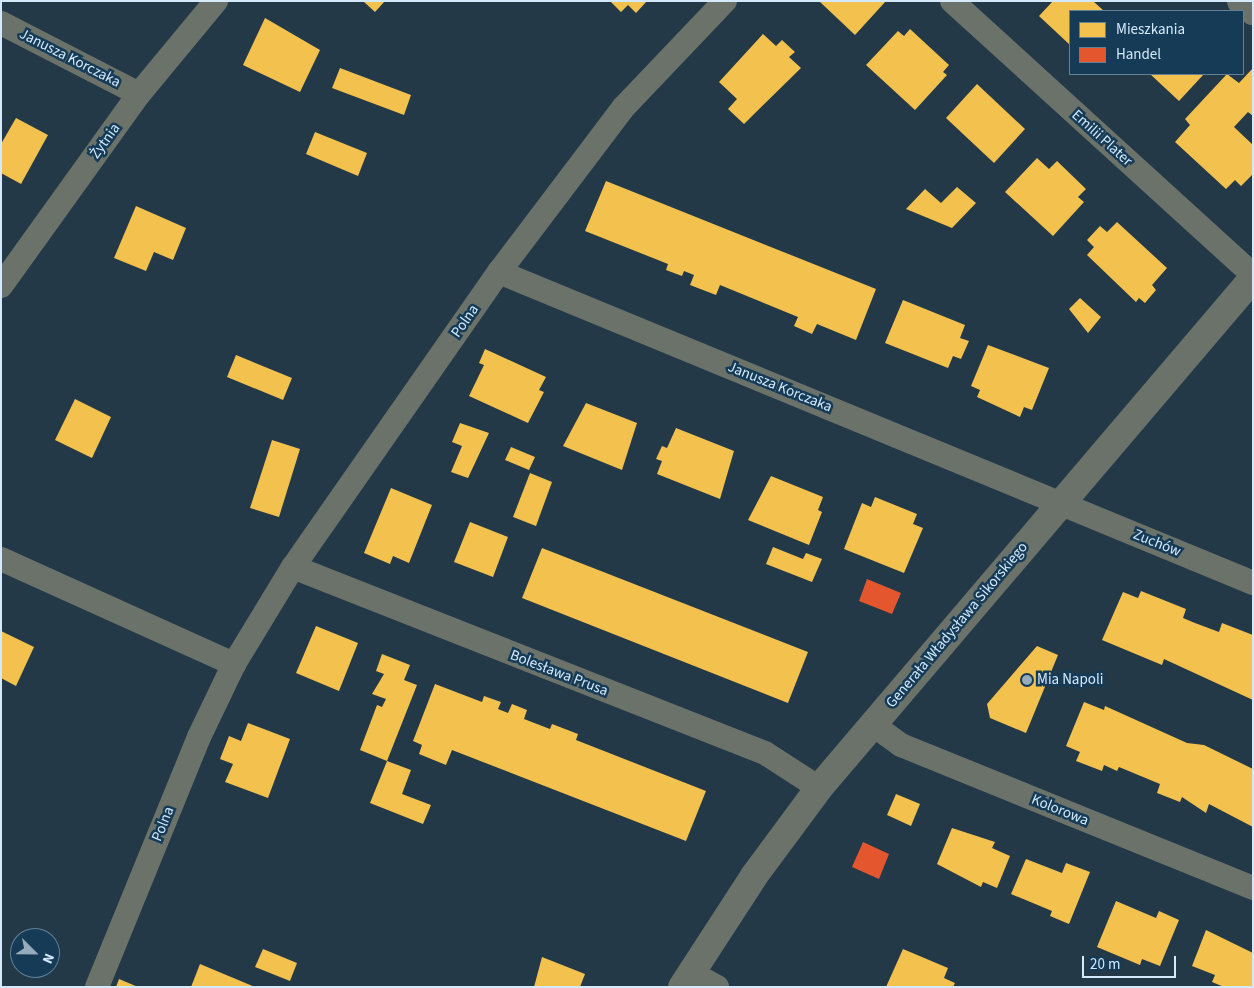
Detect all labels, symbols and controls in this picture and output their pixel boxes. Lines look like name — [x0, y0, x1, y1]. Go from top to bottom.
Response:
legend — [1069, 10, 1244, 75]
text: Mieszkania — [1116, 19, 1185, 40]
street label: Janusza Korczaka — [16, 25, 124, 91]
text: Handel — [1116, 44, 1161, 65]
street label: Emilii Plater — [1068, 106, 1136, 170]
street label: Żytnia — [86, 120, 124, 162]
street label: Polna — [447, 301, 483, 341]
street label: Janusza Korczaka — [725, 358, 835, 416]
street label: Zuchów — [1131, 525, 1183, 561]
street label: Generała Władysława Sikorskiego — [882, 538, 1032, 712]
street label: Bolesława Prusa — [507, 646, 611, 700]
place label: Mia Napoli — [1037, 671, 1103, 689]
marker: Mia Napoli — [1021, 674, 1033, 686]
street label: Kolorowa — [1029, 790, 1091, 830]
street label: Polna — [148, 804, 178, 844]
north arrow — [10, 928, 60, 978]
scale bar — [1084, 946, 1178, 978]
text: N — [37, 950, 59, 967]
text: 20 m — [1090, 954, 1120, 975]

